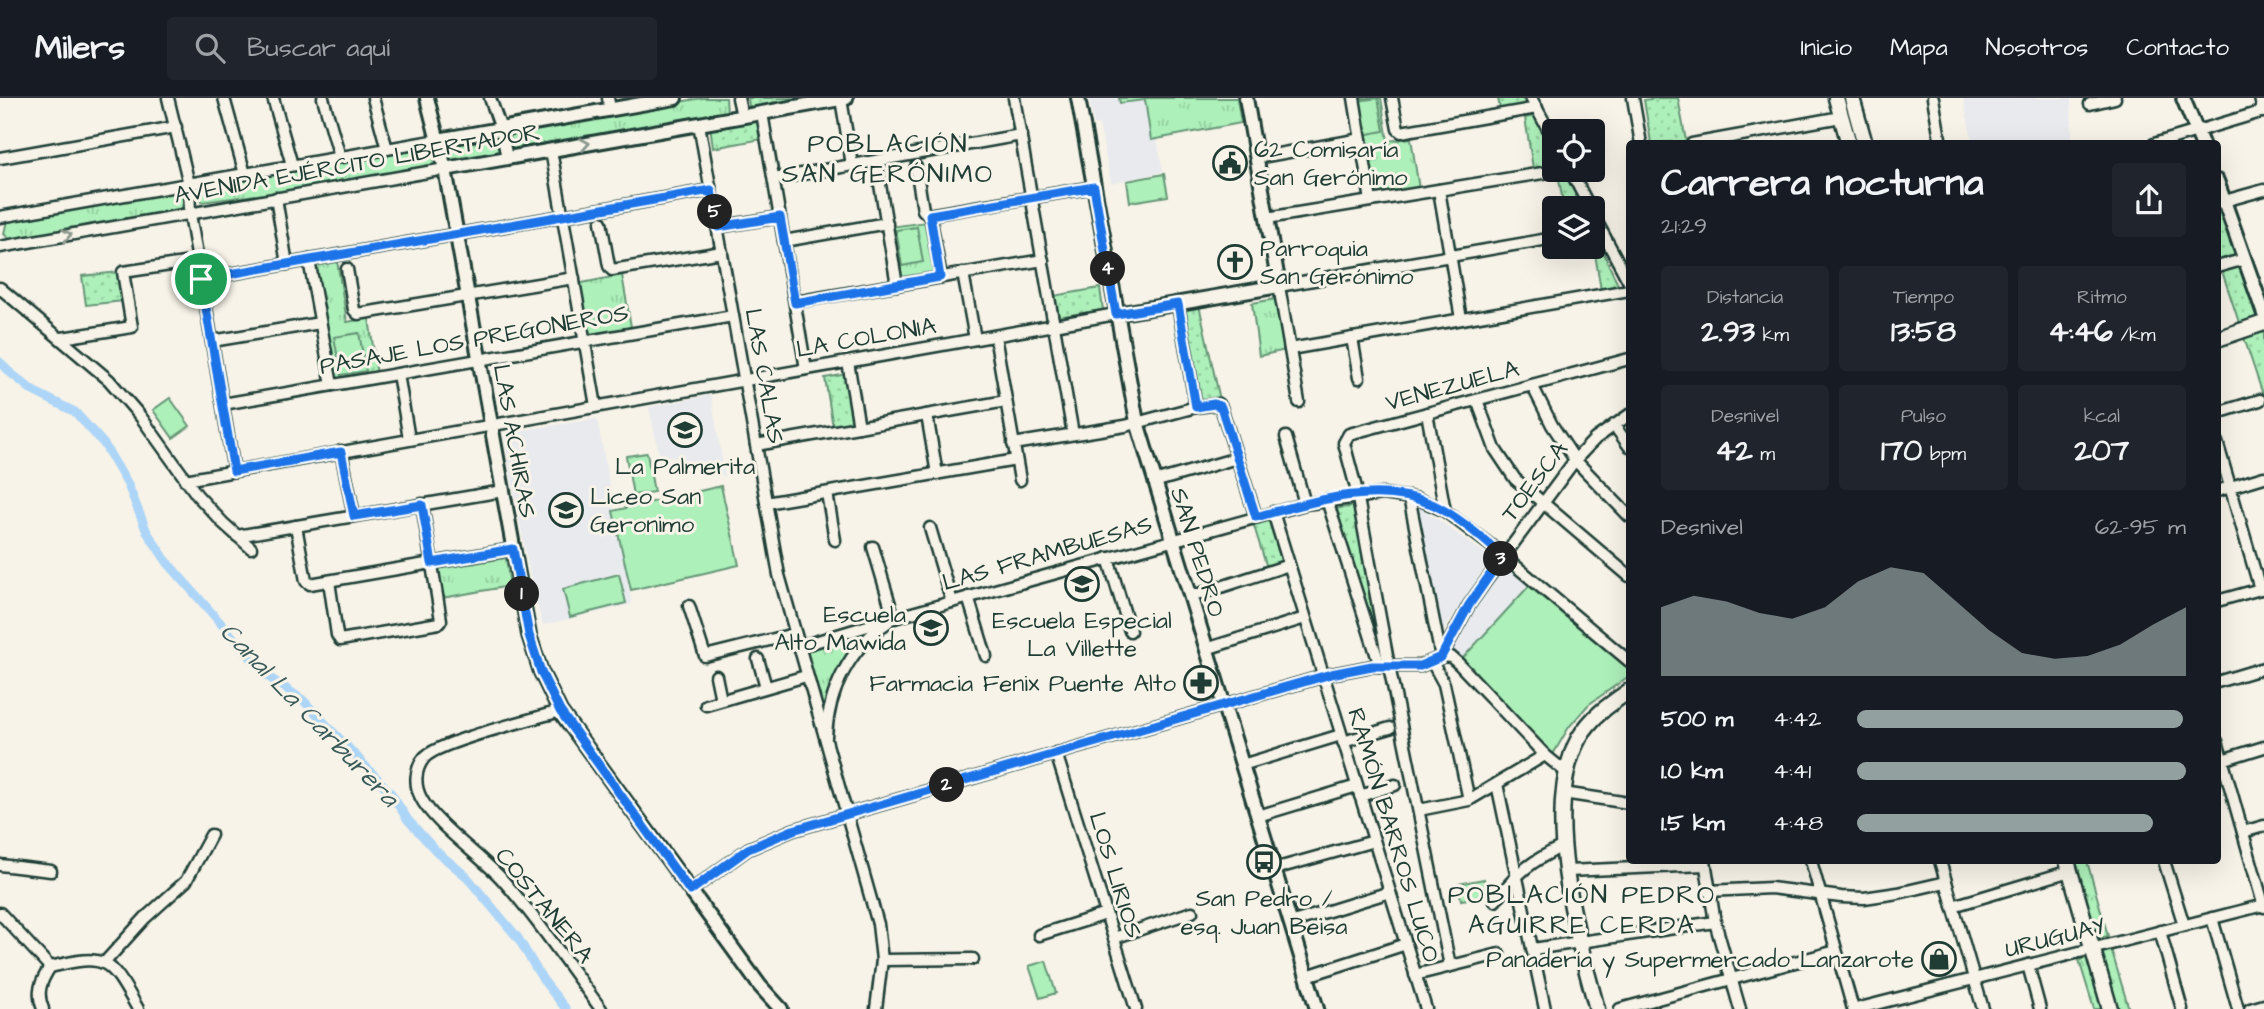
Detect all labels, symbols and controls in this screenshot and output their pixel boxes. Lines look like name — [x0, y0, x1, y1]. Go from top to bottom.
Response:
search box — [167, 17, 657, 80]
text: Milers — [35, 25, 125, 71]
icon: search — [191, 29, 229, 67]
text: Buscar aquí — [247, 30, 390, 66]
text: Inicio — [1800, 31, 1852, 65]
text: Mapa — [1890, 31, 1948, 65]
text: Nosotros — [1986, 31, 2088, 65]
text: Contacto — [2126, 31, 2229, 65]
street label: AVENIDA EJÉRCITO LIBERTADOR — [172, 115, 543, 213]
map controls — [1542, 119, 1605, 259]
button: locate — [1542, 119, 1605, 182]
district label: POBLACIÓN SAN GERÓNIMO — [782, 126, 994, 192]
place label: 62 Comisaría San Gerónimo — [1254, 133, 1408, 195]
one-way arrow — [579, 137, 591, 152]
public building icon: 62 Comisaría San Gerónimo — [1211, 144, 1249, 182]
text: Carrera nocturna — [1661, 158, 1984, 210]
button: share — [2112, 163, 2186, 237]
pin: 5 — [698, 194, 732, 230]
button: layers — [1542, 196, 1605, 259]
text: 5 — [708, 198, 721, 225]
text: 21:29 — [1661, 210, 1707, 242]
one-way arrow — [61, 228, 73, 243]
place label: Parroquia San Gerónimo — [1260, 232, 1414, 294]
church icon: Parroquia San Gerónimo — [1216, 243, 1254, 281]
pin — [171, 249, 231, 309]
pin: 4 — [1090, 252, 1126, 286]
text: 4 — [1101, 255, 1114, 282]
icon: arrive — [182, 260, 220, 298]
text: Distancia — [1707, 284, 1783, 311]
text: Tiempo — [1893, 284, 1954, 311]
text: Ritmo — [2077, 284, 2127, 311]
street label: PASAJE LOS PREGONEROS — [317, 296, 631, 384]
street label: LAS CALAS — [735, 306, 793, 446]
street label: LA COLONIA — [794, 309, 939, 367]
text: 2.93 — [1701, 311, 1755, 353]
text: 13:58 — [1891, 311, 1956, 353]
text: 4:46 — [2048, 311, 2113, 353]
text: km — [1755, 322, 1789, 349]
text: /km — [2113, 322, 2156, 349]
street label: VENEZUELA — [1382, 352, 1523, 420]
street label: LAS ACHIRAS — [484, 362, 544, 521]
text: Desnivel — [1711, 403, 1779, 430]
text: Pulso — [1901, 403, 1946, 430]
text: kcal — [2084, 403, 2120, 430]
school or university icon: La Palmerita — [666, 411, 704, 449]
text: 42 — [1715, 430, 1753, 472]
text: 170 — [1881, 430, 1922, 472]
text: 207 — [2075, 430, 2129, 472]
street label: TOESCA — [1493, 434, 1576, 529]
text: m — [1753, 441, 1775, 468]
text: bpm — [1922, 441, 1966, 468]
place label: La Palmerita — [615, 450, 755, 484]
place label: Liceo San Geronimo — [590, 480, 701, 542]
street label: SAN PEDRO — [1161, 483, 1233, 621]
school or university icon: Liceo San Geronimo — [547, 491, 585, 529]
street label: LAS FRAMBUESAS — [938, 508, 1156, 600]
text: Desnivel — [1661, 511, 1743, 543]
text: 62–95 m — [2095, 511, 2186, 543]
pin: 3 — [1484, 542, 1518, 576]
text: 3 — [1496, 545, 1505, 572]
school or university icon: Escuela Especial La Villette — [1063, 565, 1101, 603]
pin: 1 — [504, 576, 540, 612]
text: 1 — [520, 580, 523, 607]
place label: Escuela Alto Mawida — [774, 598, 906, 660]
place label: Escuela Especial La Villette — [992, 604, 1172, 666]
school or university icon: Escuela Alto Mawida — [912, 609, 950, 647]
water label: Canal La Carburera — [212, 615, 408, 816]
pharmacy icon: Farmacia Fenix Puente Alto — [1182, 664, 1220, 702]
place label: Farmacia Fenix Puente Alto — [869, 667, 1176, 701]
text: 500 m — [1661, 703, 1733, 735]
text: 4:42 — [1773, 703, 1821, 735]
street label: RAMÓN BARROS LUCO — [1338, 704, 1448, 966]
text: 1.0 km — [1661, 755, 1723, 787]
text: 4:41 — [1773, 755, 1811, 787]
pin: 2 — [930, 768, 964, 802]
text: 2 — [941, 771, 952, 798]
text: 1.5 km — [1661, 807, 1725, 839]
text: 4:48 — [1773, 807, 1823, 839]
street label: LOS LIRIOS — [1080, 808, 1150, 943]
street label: COSTANERA — [487, 840, 602, 971]
bus stop icon: San Pedro / esq. Juan Beisa — [1245, 843, 1283, 881]
district label: POBLACIÓN PEDRO AGUIRRE CERDA — [1448, 877, 1716, 943]
place label: San Pedro / esq. Juan Beisa — [1181, 882, 1348, 944]
street label: URUGUAY — [2001, 909, 2109, 967]
shop icon: Panadería y Supermercado Lanzarote — [1920, 940, 1958, 978]
place label: Panadería y Supermercado Lanzarote — [1486, 943, 1914, 978]

